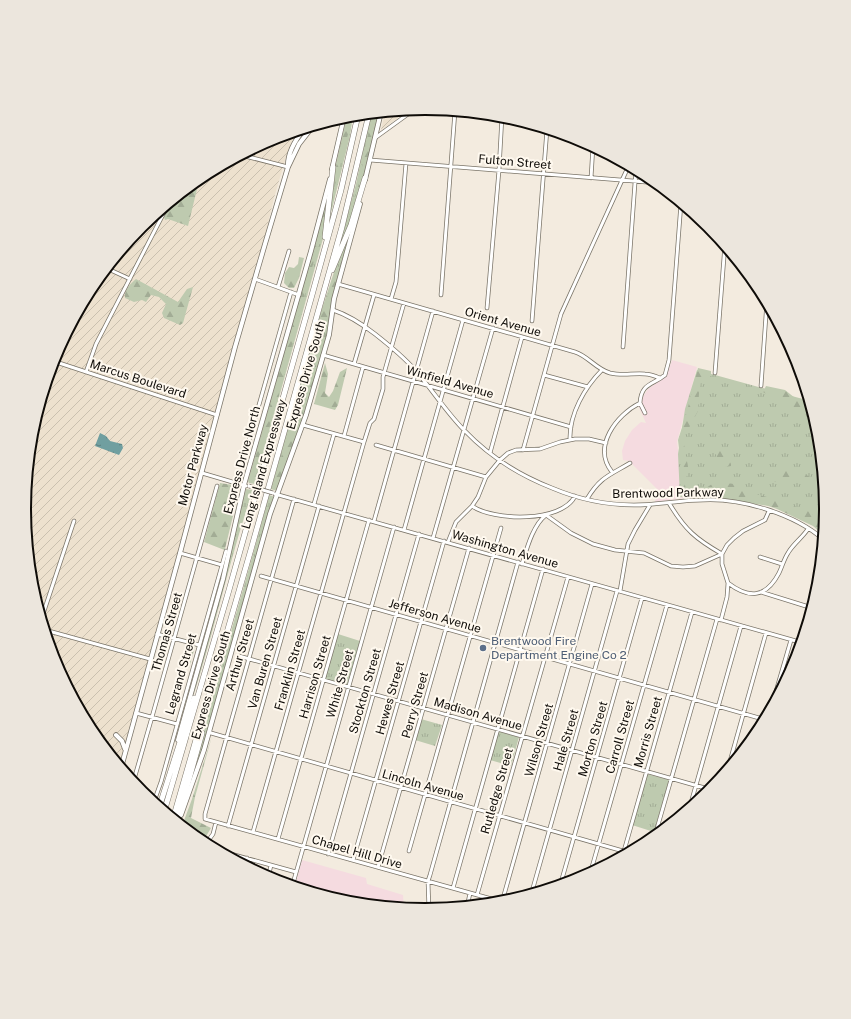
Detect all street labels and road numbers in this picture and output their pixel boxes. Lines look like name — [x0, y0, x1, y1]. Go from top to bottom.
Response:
street label: Fulton Street — [478, 152, 553, 172]
street label: Orient Avenue — [463, 304, 543, 340]
street label: Express Drive South — [284, 319, 328, 431]
street label: Marcus Boulevard — [88, 357, 188, 401]
street label: Winfield Avenue — [405, 363, 496, 401]
street label: Long Island Expressway — [239, 397, 289, 530]
street label: Express Drive North — [221, 405, 263, 515]
street label: Motor Parkway — [175, 422, 211, 507]
street label: Brentwood Parkway — [612, 485, 724, 501]
street label: Washington Avenue — [450, 527, 560, 571]
street label: Thomas Street — [149, 590, 185, 673]
street label: Jefferson Avenue — [387, 596, 483, 636]
street label: Van Buren Street — [245, 615, 285, 711]
street label: Arthur Street — [223, 617, 257, 693]
street label: Franklin Street — [272, 628, 308, 712]
street label: Express Drive South — [189, 629, 233, 741]
street label: Legrand Street — [163, 631, 199, 716]
street label: Harrison Street — [296, 633, 334, 720]
street label: Stockton Street — [346, 646, 384, 735]
street label: White Street — [324, 648, 357, 720]
street label: Hewes Street — [373, 659, 407, 736]
street label: Perry Street — [399, 670, 431, 740]
street label: Morris Street — [631, 694, 665, 769]
street label: Madison Avenue — [432, 695, 524, 733]
street label: Carroll Street — [603, 698, 637, 775]
street label: Morton Street — [576, 699, 611, 778]
street label: Wilson Street — [522, 701, 556, 778]
street label: Hale Street — [550, 707, 582, 773]
street label: Rutledge Street — [478, 746, 516, 836]
street label: Lincoln Avenue — [380, 767, 466, 803]
street label: Chapel Hill Drive — [310, 832, 404, 872]

